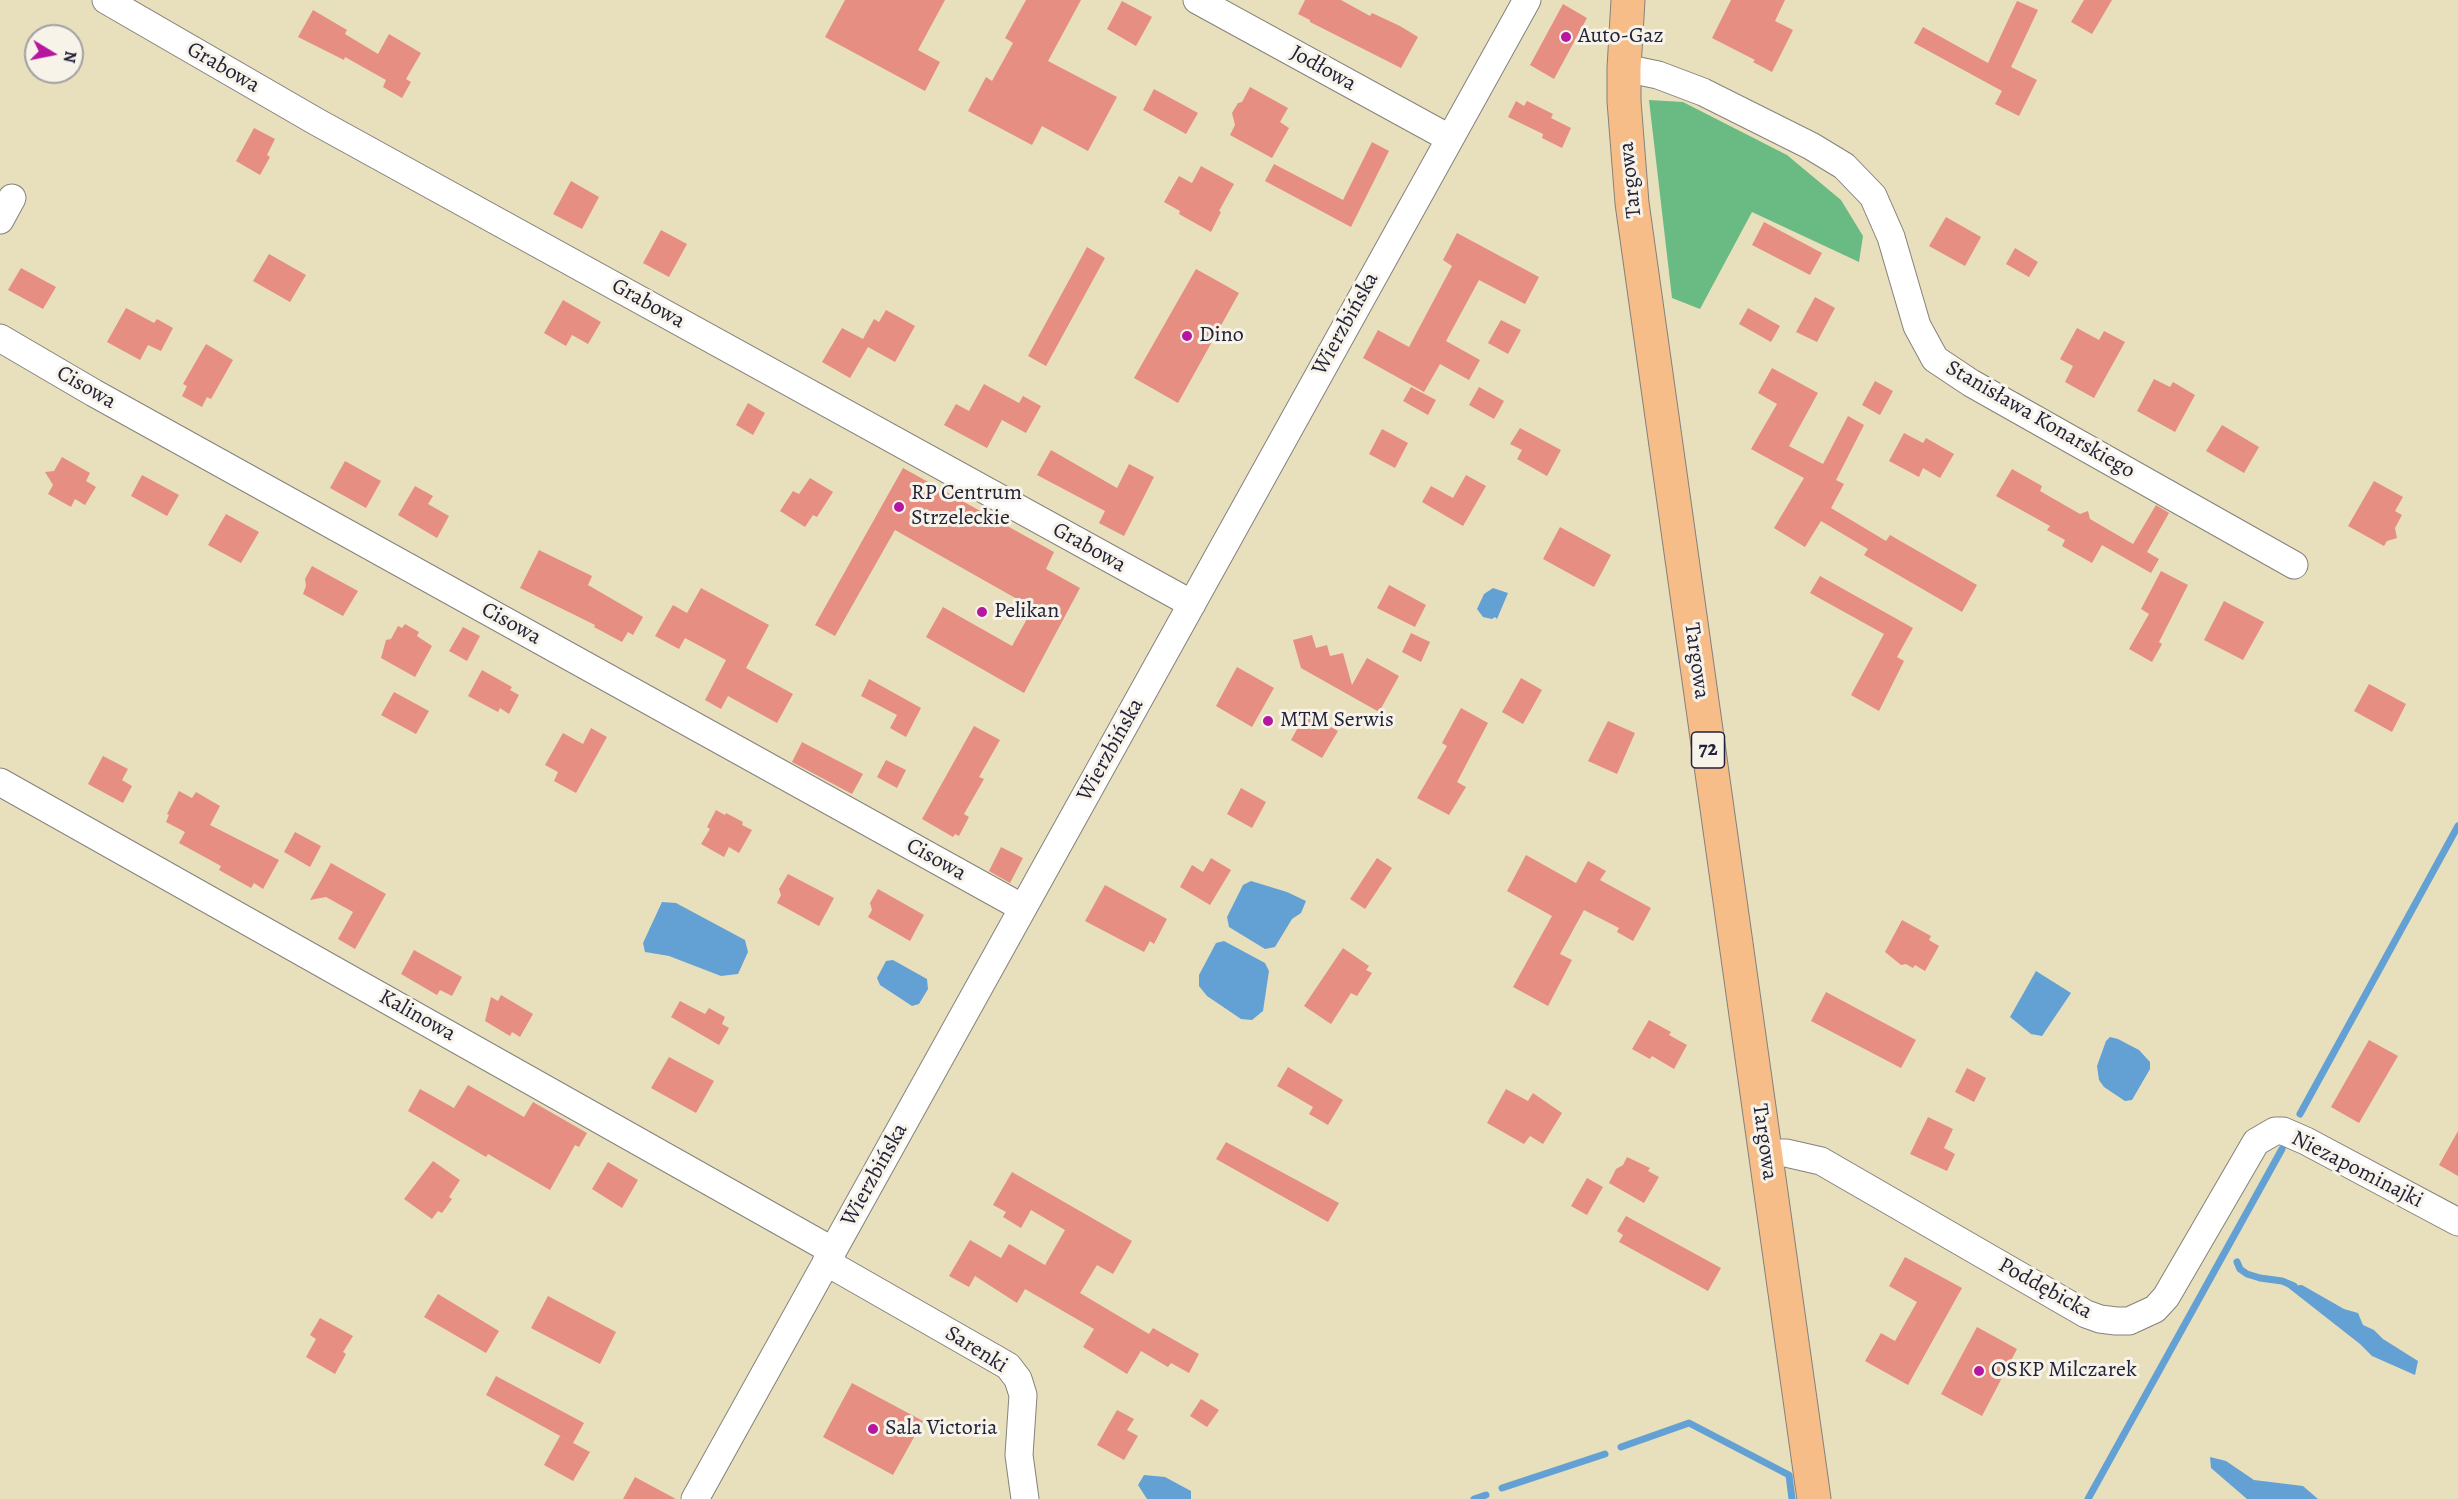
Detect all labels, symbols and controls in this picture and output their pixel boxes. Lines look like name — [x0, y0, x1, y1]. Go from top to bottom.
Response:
north arrow — [24, 24, 84, 84]
place label: Auto-Gaz — [1578, 24, 1664, 50]
marker: Auto-Gaz — [1559, 30, 1573, 44]
street label: Grabowa — [182, 37, 264, 99]
street label: Jodłowa — [1286, 40, 1360, 98]
text: N — [58, 49, 82, 64]
street label: Targowa — [1614, 141, 1648, 219]
street label: Wierzbińska — [1307, 268, 1385, 380]
street label: Grabowa — [607, 273, 689, 335]
place label: Dino — [1199, 323, 1244, 349]
marker: Dino — [1180, 329, 1194, 343]
street label: Stanisława Konarskiego — [1941, 355, 2139, 485]
street label: Cisowa — [52, 360, 120, 416]
place label: RP Centrum Strzeleckie — [911, 481, 1022, 532]
marker: RP Centrum Strzeleckie — [892, 500, 906, 514]
street label: Grabowa — [1048, 517, 1130, 579]
street label: Cisowa — [476, 597, 546, 651]
place label: Pelikan — [994, 599, 1059, 625]
marker: Pelikan — [975, 605, 989, 619]
street label: Targowa — [1678, 621, 1714, 701]
street label: Wierzbińska — [1072, 694, 1150, 806]
place label: MTM Serwis — [1280, 708, 1394, 734]
marker: MTM Serwis — [1261, 714, 1275, 728]
road number: 72 — [1692, 732, 1724, 768]
street label: Cisowa — [901, 833, 971, 887]
street label: Kalinowa — [374, 984, 460, 1048]
street label: Targowa — [1746, 1102, 1782, 1182]
street label: Wierzbińska — [836, 1119, 914, 1231]
street label: Niezapominajki — [2287, 1126, 2427, 1214]
street label: Poddębicka — [1994, 1252, 2096, 1326]
street label: Sarenki — [940, 1321, 1012, 1379]
place label: OSKP Milczarek — [1991, 1358, 2137, 1384]
marker: OSKP Milczarek — [1972, 1364, 1986, 1378]
place label: Sala Victoria — [885, 1416, 998, 1442]
marker: Sala Victoria — [866, 1422, 880, 1436]

